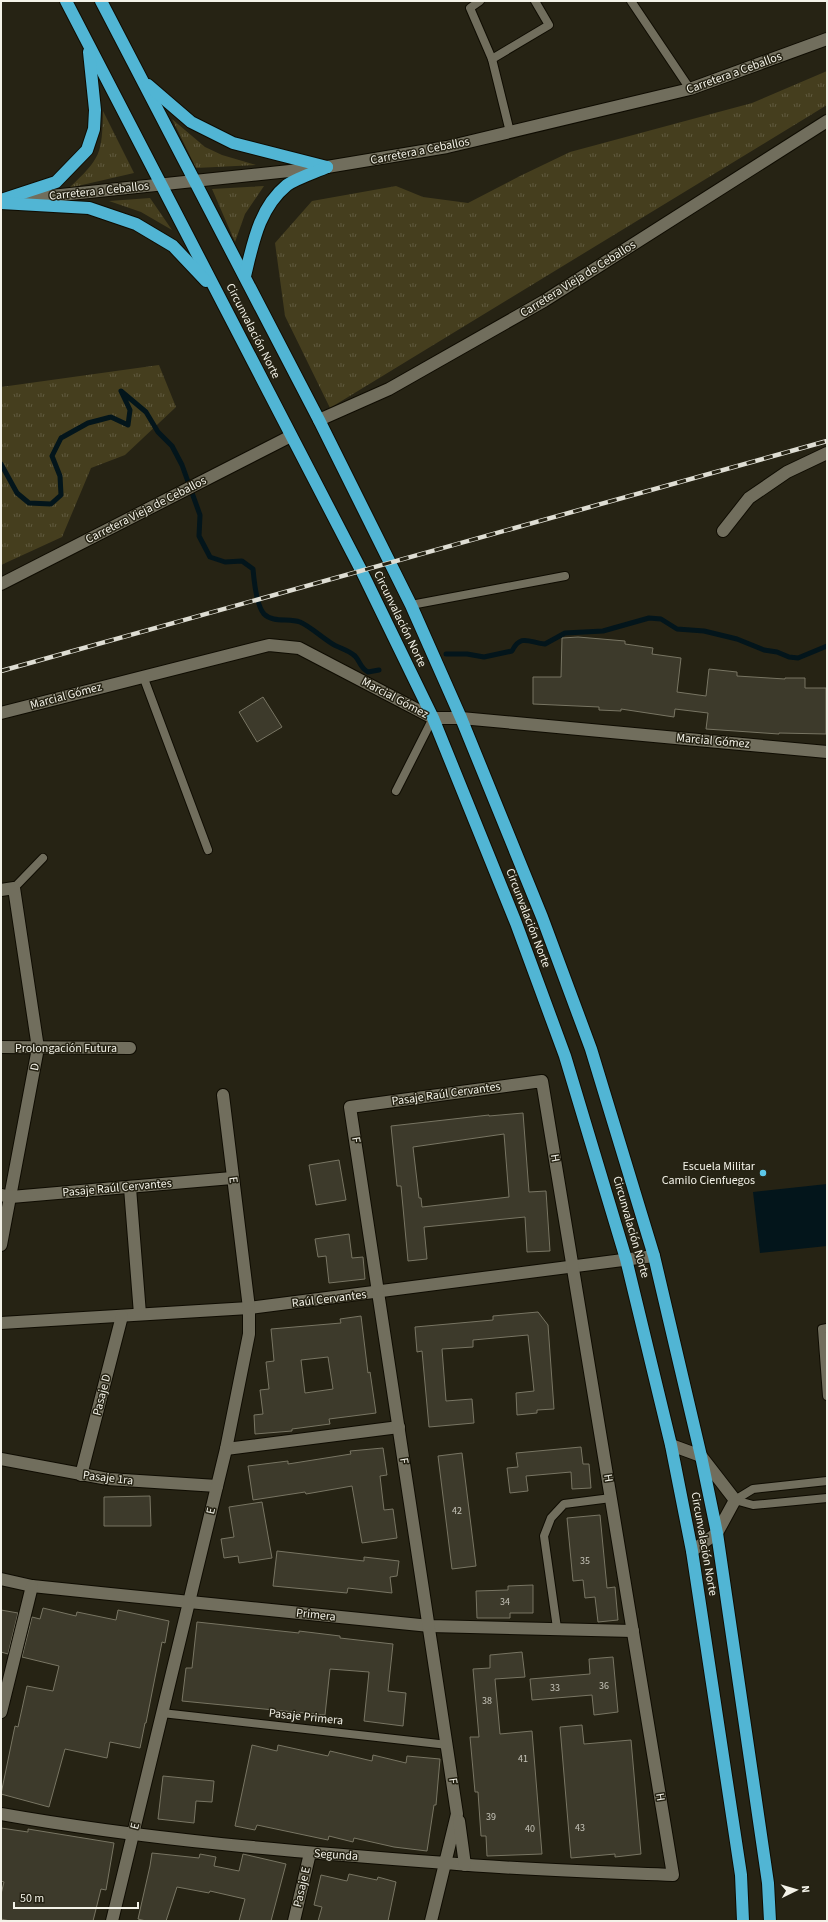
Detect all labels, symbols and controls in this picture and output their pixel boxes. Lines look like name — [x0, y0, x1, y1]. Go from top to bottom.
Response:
street label: Carretera a Ceballos — [684, 48, 784, 98]
street label: Carretera a Ceballos — [369, 133, 471, 169]
street label: Carretera a Ceballos — [48, 177, 150, 205]
street label: Carretera Vieja de Ceballos — [517, 236, 639, 322]
street label: Circunvalación Norte — [222, 280, 284, 382]
street label: Carretera Vieja de Ceballos — [83, 472, 209, 548]
street label: Circunvalación Norte — [369, 568, 431, 670]
street label: Marcial Gómez — [358, 673, 432, 723]
street label: Marcial Gómez — [28, 678, 104, 714]
street label: Marcial Gómez — [676, 729, 750, 753]
street label: Circunvalación Norte — [501, 866, 555, 970]
street label: Prolongación Futura — [15, 1040, 117, 1057]
street label: D — [26, 1062, 44, 1072]
street label: Pasaje Raúl Cervantes — [391, 1078, 501, 1110]
street label: F — [347, 1136, 365, 1144]
street label: H — [546, 1153, 564, 1163]
place label: Escuela Militar Camilo Cienfuegos — [662, 1158, 756, 1189]
marker: Escuela Militar Camilo Cienfuegos — [758, 1168, 768, 1178]
street label: Circunvalación Norte — [608, 1174, 654, 1280]
street label: Pasaje Raúl Cervantes — [62, 1175, 172, 1201]
street label: E — [224, 1176, 242, 1184]
street label: Raúl Cervantes — [291, 1286, 367, 1312]
street label: Pasaje D — [89, 1373, 115, 1417]
street label: F — [395, 1457, 413, 1465]
street label: Pasaje 1ra — [82, 1466, 134, 1490]
street label: H — [599, 1473, 617, 1483]
street label: Circunvalación Norte — [687, 1491, 722, 1597]
house number: 42 — [452, 1504, 462, 1518]
street label: E — [202, 1506, 220, 1516]
house number: 35 — [580, 1554, 590, 1568]
house number: 34 — [500, 1595, 510, 1609]
street label: Primera — [295, 1604, 337, 1626]
house number: 36 — [599, 1679, 609, 1693]
house number: 33 — [550, 1681, 560, 1695]
house number: 38 — [482, 1694, 492, 1708]
street label: Pasaje Primera — [268, 1705, 344, 1729]
house number: 41 — [518, 1752, 528, 1766]
street label: F — [444, 1777, 462, 1785]
street label: H — [651, 1792, 669, 1802]
house number: 39 — [486, 1810, 496, 1824]
street label: E — [126, 1821, 144, 1831]
house number: 43 — [575, 1821, 585, 1835]
house number: 40 — [525, 1822, 535, 1836]
street label: Segunda — [313, 1845, 359, 1865]
street label: Pasaje E — [289, 1865, 315, 1909]
north arrow — [776, 1870, 816, 1910]
scale bar — [14, 1884, 138, 1910]
text: N — [798, 1885, 813, 1893]
text: 50 m — [20, 1890, 44, 1907]

